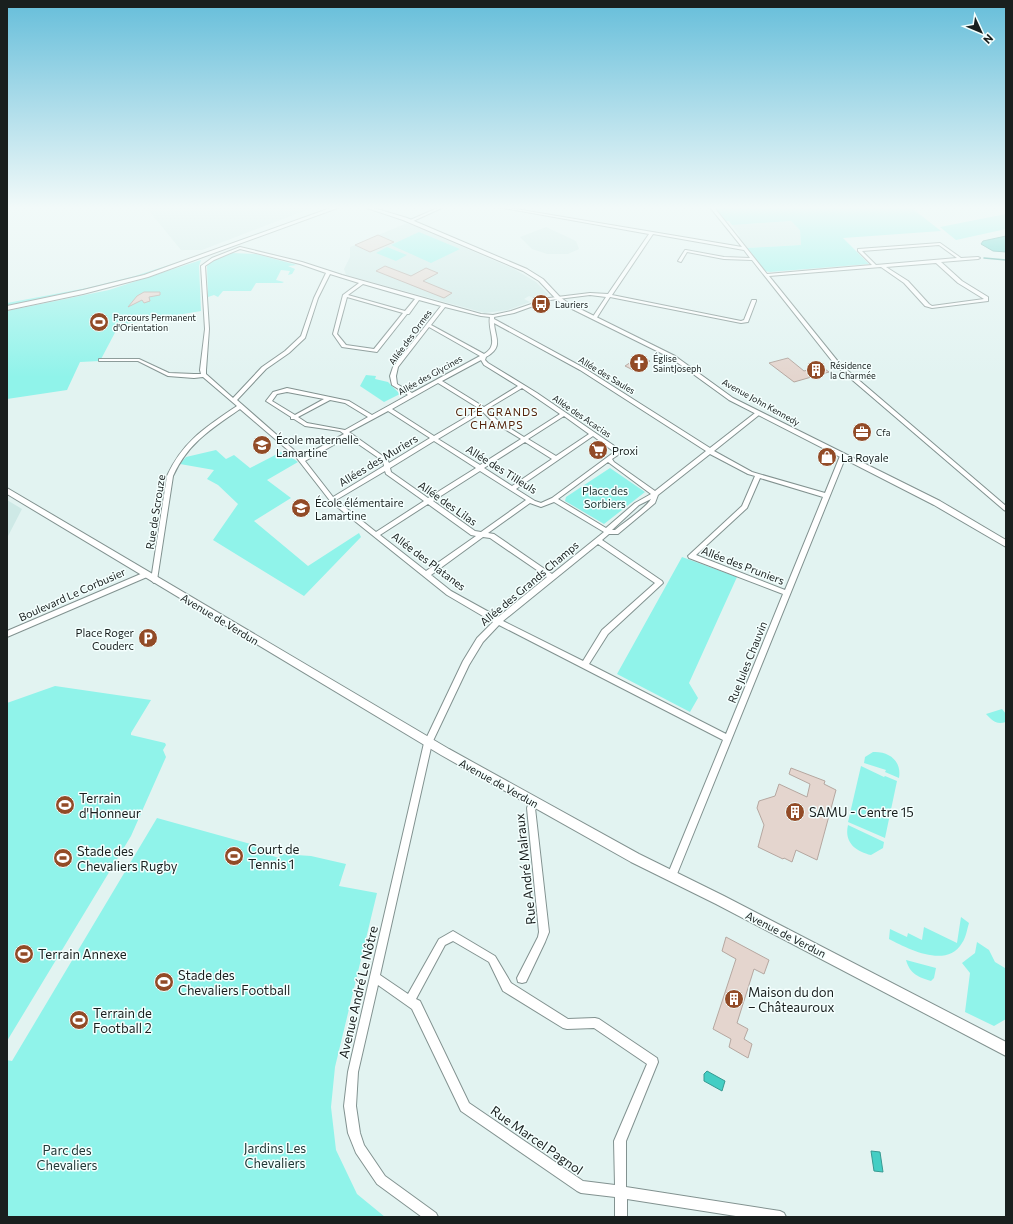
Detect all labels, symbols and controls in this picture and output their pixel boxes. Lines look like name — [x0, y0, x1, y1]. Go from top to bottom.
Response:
north arrow — [961, 12, 1001, 52]
text: N — [981, 32, 996, 47]
bus stop icon: Lauriers — [530, 293, 552, 315]
place label: Lauriers — [555, 299, 588, 310]
street label: Allée des Ormes — [386, 307, 434, 367]
sports icon: Parcours Permanent d'Orientation — [88, 311, 110, 333]
place label: Parcours Permanent d'Orientation — [113, 312, 196, 333]
church icon: Église SaintJoseph — [628, 352, 650, 374]
place label: Église SaintJoseph — [653, 352, 701, 374]
street label: Allée des Glycines — [396, 353, 464, 397]
street label: Allée des Saules — [577, 354, 637, 396]
building icon: Résidence la Charmée — [805, 359, 827, 381]
place label: Résidence la Charmée — [830, 360, 876, 381]
street label: Avenue John Kennedy — [720, 376, 802, 428]
street label: Allée des Acacias — [551, 392, 613, 440]
district label: CITÉ GRANDS CHAMPS — [455, 404, 539, 431]
office icon: Cfa — [851, 421, 873, 443]
place label: Cfa — [876, 427, 891, 438]
street label: Allées des Muriers — [336, 431, 420, 489]
place label: École maternelle Lamartine — [276, 432, 359, 459]
school or university icon: École maternelle Lamartine — [251, 434, 273, 456]
supermarket icon: Proxi — [587, 439, 609, 461]
street label: Allée des Tilleuls — [464, 442, 540, 496]
place label: Proxi — [612, 444, 638, 457]
shop icon: La Royale — [816, 446, 838, 468]
place label: La Royale — [841, 451, 889, 464]
street label: Rue de Scrouze — [143, 473, 167, 550]
street label: Allée des Lilas — [416, 478, 480, 528]
park label: Place des Sorbiers — [582, 484, 628, 510]
place label: École élémentaire Lamartine — [315, 495, 404, 522]
school or university icon: École élémentaire Lamartine — [290, 497, 312, 519]
street label: Allée des Platanes — [390, 529, 468, 593]
street label: Allée des Grands Champs — [477, 538, 581, 628]
street label: Allée des Pruniers — [700, 543, 786, 587]
street label: Boulevard Le Corbusier — [17, 564, 128, 623]
street label: Avenue de Verdun — [179, 591, 261, 647]
street label: Rue Jules Chauvin — [725, 619, 770, 705]
place label: Place Roger Couderc — [76, 626, 135, 652]
parking icon: Place Roger Couderc — [137, 627, 159, 649]
street label: Avenue de Verdun — [457, 756, 541, 810]
place label: Terrain d'Honneur — [79, 790, 141, 821]
sports icon: Terrain d'Honneur — [54, 794, 76, 816]
building icon: SAMU - Centre 15 — [784, 801, 806, 823]
place label: SAMU - Centre 15 — [809, 804, 914, 820]
street label: Rue André Malraux — [511, 812, 539, 926]
place label: Court de Tennis 1 — [248, 841, 299, 872]
place label: Stade des Chevaliers Rugby — [77, 843, 178, 874]
sports icon: Court de Tennis 1 — [223, 845, 245, 867]
sports icon: Stade des Chevaliers Rugby — [52, 847, 74, 869]
street label: Avenue de Verdun — [744, 908, 828, 960]
street label: Avenue André Le Nôtre — [335, 924, 381, 1060]
sports icon: Terrain Annexe — [13, 943, 35, 965]
place label: Terrain Annexe — [38, 946, 127, 962]
place label: Stade des Chevaliers Football — [178, 967, 290, 998]
sports icon: Stade des Chevaliers Football — [153, 971, 175, 993]
place label: Maison du don – Châteauroux — [748, 984, 834, 1015]
building icon: Maison du don – Châteauroux — [723, 988, 745, 1010]
place label: Terrain de Football 2 — [93, 1005, 152, 1036]
sports icon: Terrain de Football 2 — [68, 1009, 90, 1031]
street label: Rue Marcel Pagnol — [488, 1102, 586, 1178]
park label: Jardins Les Chevaliers — [244, 1140, 306, 1171]
park label: Parc des Chevaliers — [37, 1142, 97, 1173]

